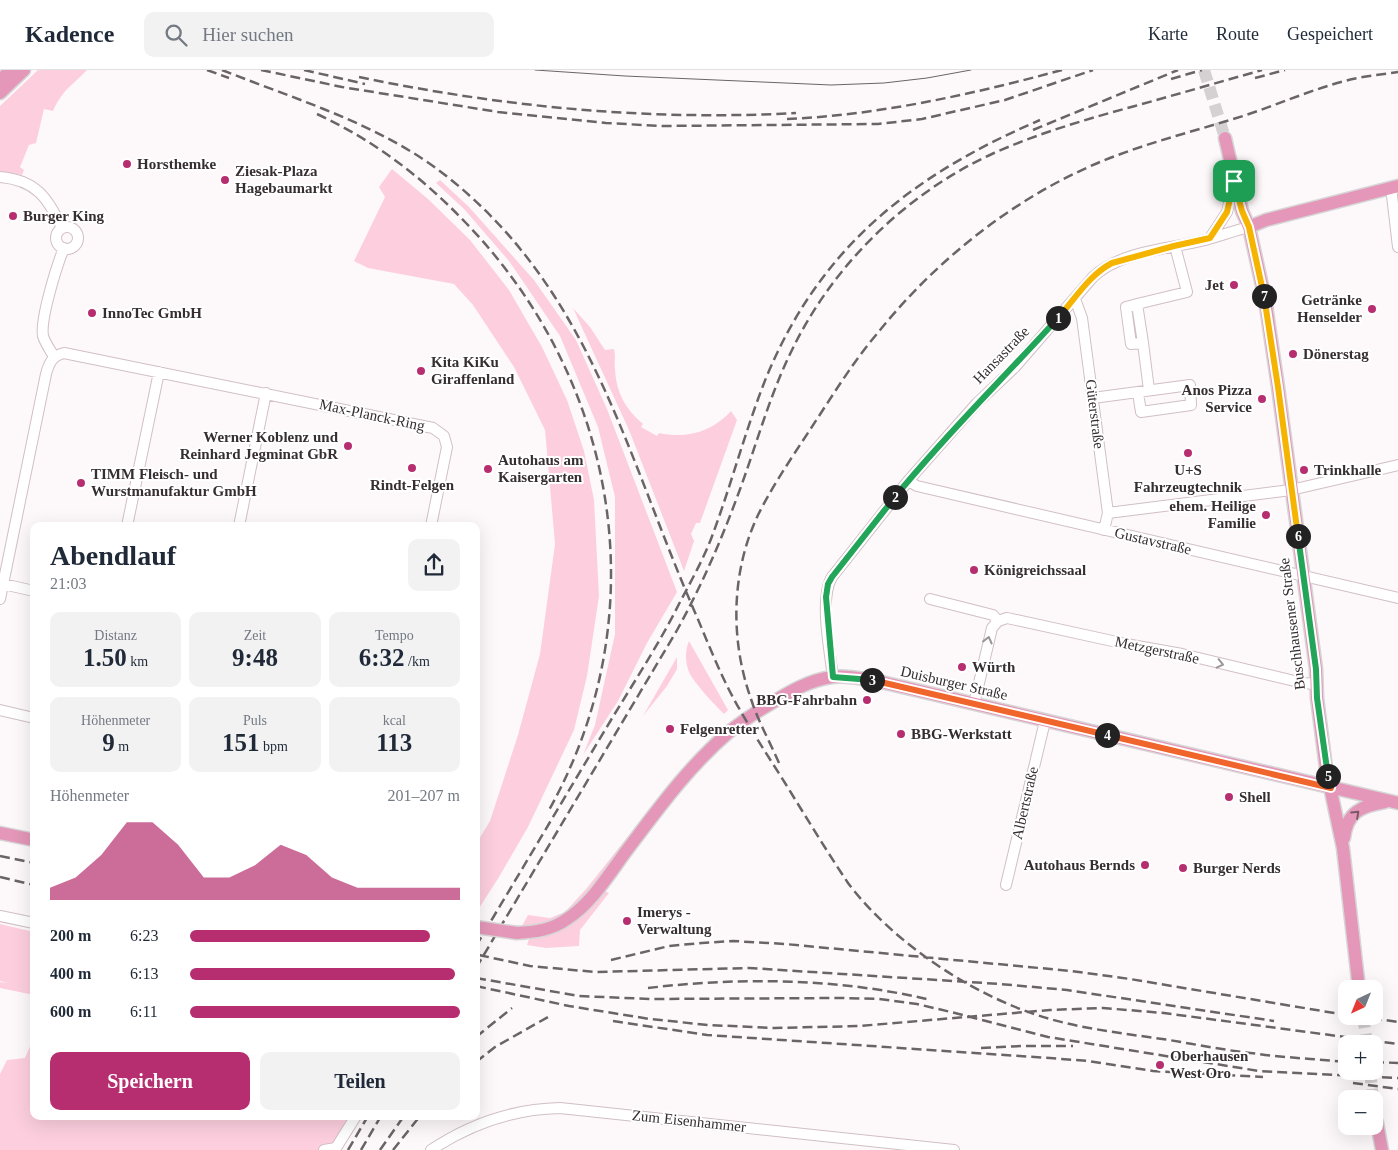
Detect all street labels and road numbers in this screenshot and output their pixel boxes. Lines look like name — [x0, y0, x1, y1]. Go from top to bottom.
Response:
street label: Hansastraße — [970, 323, 1032, 387]
street label: Güterstraße — [1083, 378, 1107, 450]
street label: Max-Planck-Ring — [318, 396, 427, 434]
street label: Gustavstraße — [1113, 524, 1193, 558]
street label: Buschhausener Straße — [1276, 557, 1308, 691]
street label: Metzgerstraße — [1113, 633, 1201, 667]
street label: Duisburger Straße — [899, 663, 1009, 703]
street label: Albertstraße — [1009, 765, 1041, 841]
street label: Zum Eisenhammer — [631, 1107, 747, 1135]

